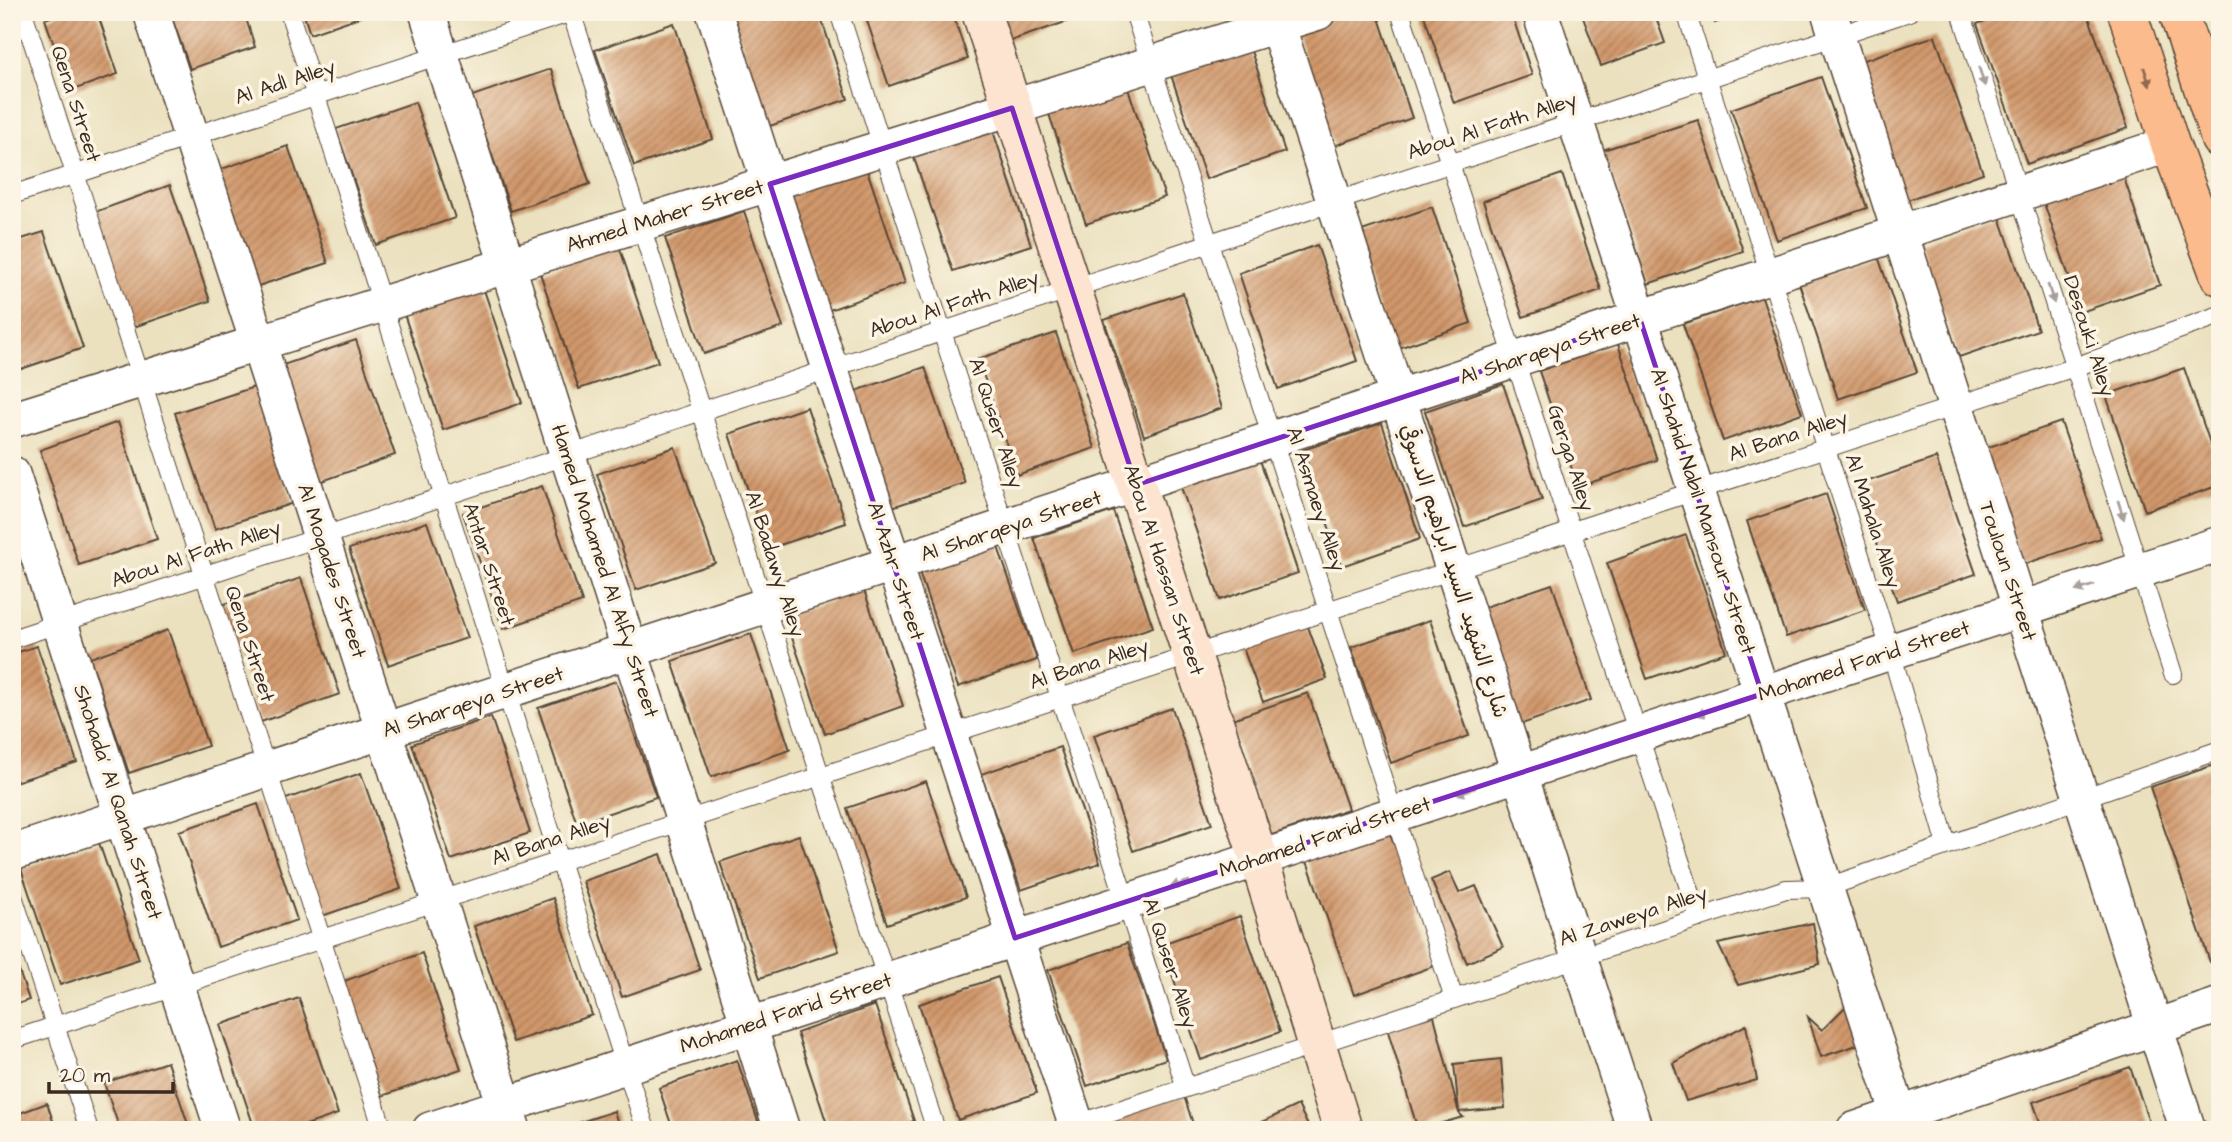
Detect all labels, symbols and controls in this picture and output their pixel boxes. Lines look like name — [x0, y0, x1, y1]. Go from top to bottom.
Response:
street label: Qena Street — [44, 42, 109, 166]
street label: Al Adl Alley — [231, 52, 340, 114]
one-way arrow — [1977, 67, 1987, 88]
one-way arrow — [2142, 67, 2153, 88]
street label: Abou Al Fath Alley — [1403, 85, 1582, 169]
street label: Ahmed Maher Street — [563, 172, 768, 260]
street label: Abou Al Fath Alley — [865, 263, 1044, 347]
street label: Desouki Alley — [2054, 272, 2122, 401]
one-way arrow — [2046, 284, 2057, 305]
street label: Al Sharqeya Street — [1456, 306, 1645, 394]
street label: Al Quser Alley — [959, 354, 1031, 493]
street label: Al Shahid Nabil Mansour Street — [1643, 364, 1763, 658]
street label: Gerga Alley — [1538, 401, 1602, 516]
street label: Al Bana Alley — [1725, 403, 1852, 471]
street label: شارع الشهيد السيد ابراهيم الدسوقي — [1392, 420, 1515, 722]
street label: Hamed Mohamed Al Alfy Street — [542, 421, 666, 722]
street label: Al Asmaey Alley — [1277, 423, 1353, 576]
street label: Al Mahala Alley — [1836, 450, 1909, 593]
street label: Abou Al Hassan Street — [1116, 461, 1212, 680]
street label: Al Moqades Street — [290, 480, 374, 662]
street label: Al Sharqeya Street — [917, 483, 1106, 571]
street label: Al Badawy Alley — [736, 487, 812, 642]
street label: Al Azhr Street — [860, 498, 932, 645]
street label: Touloun Street — [1972, 498, 2044, 645]
street label: Antar Street — [455, 499, 523, 630]
one-way arrow — [2116, 500, 2127, 521]
street label: Abou Al Fath Alley — [107, 513, 286, 597]
street label: Qena Street — [218, 582, 283, 706]
one-way arrow — [2074, 584, 2095, 594]
street label: Mohamed Farid Street — [1754, 613, 1974, 709]
street label: Al Bana Alley — [1026, 631, 1153, 699]
street label: Al Sharqeya Street — [379, 659, 568, 747]
street label: Shohada' Al Qanah Street — [66, 681, 170, 924]
one-way arrow — [1695, 708, 1716, 718]
one-way arrow — [1456, 786, 1477, 797]
street label: Mohamed Farid Street — [1215, 789, 1435, 885]
street label: Al Bana Alley — [488, 807, 615, 875]
street label: Al Zaweya Alley — [1555, 878, 1712, 956]
one-way arrow — [1169, 879, 1190, 890]
street label: Al Quser Alley — [1133, 894, 1205, 1033]
street label: Mohamed Farid Street — [676, 965, 896, 1061]
scale bar — [49, 1051, 173, 1095]
text: 20 m — [60, 1061, 111, 1090]

